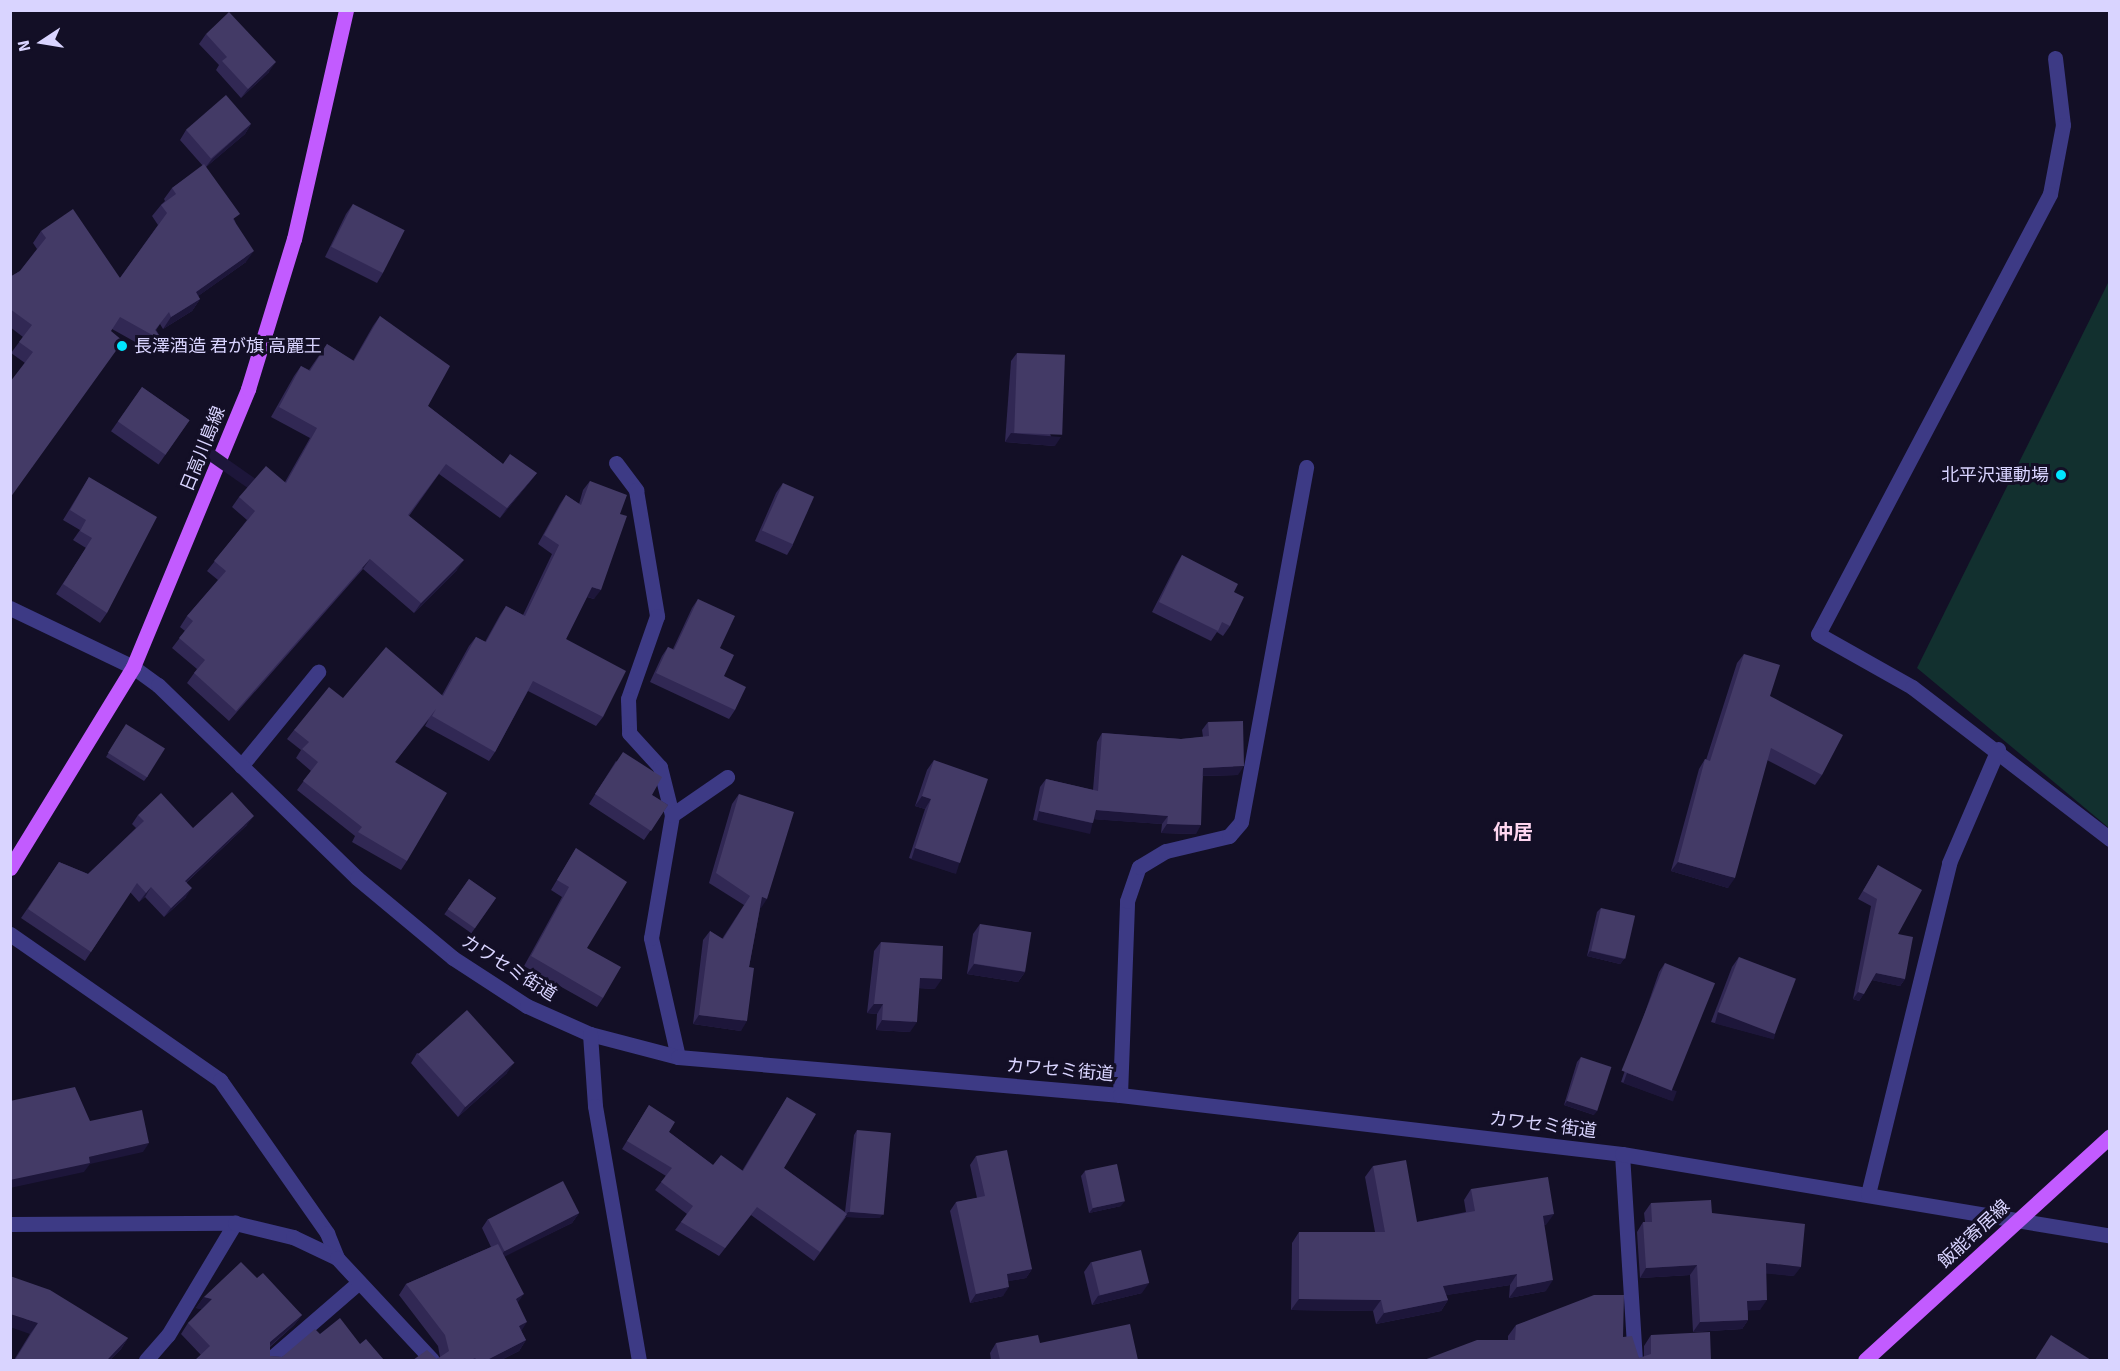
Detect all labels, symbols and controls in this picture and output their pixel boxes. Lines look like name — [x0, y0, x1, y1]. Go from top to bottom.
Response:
north arrow — [12, 12, 72, 72]
text: N — [13, 38, 35, 53]
place label: 長澤酒造 君が旗 高麗王 — [134, 335, 322, 357]
marker: 長澤酒造 君が旗 高麗王 — [115, 339, 129, 353]
street label: 日高川島線 — [176, 403, 230, 495]
place label: 北平沢運動場 — [1941, 464, 2049, 486]
marker: 北平沢運動場 — [2054, 468, 2068, 482]
district label: 仲居 — [1493, 820, 1533, 844]
street label: カワセミ街道 — [457, 930, 561, 1006]
street label: カワセミ街道 — [1005, 1055, 1115, 1085]
street label: カワセミ街道 — [1488, 1108, 1598, 1142]
street label: 飯能寄居線 — [1934, 1195, 2014, 1273]

